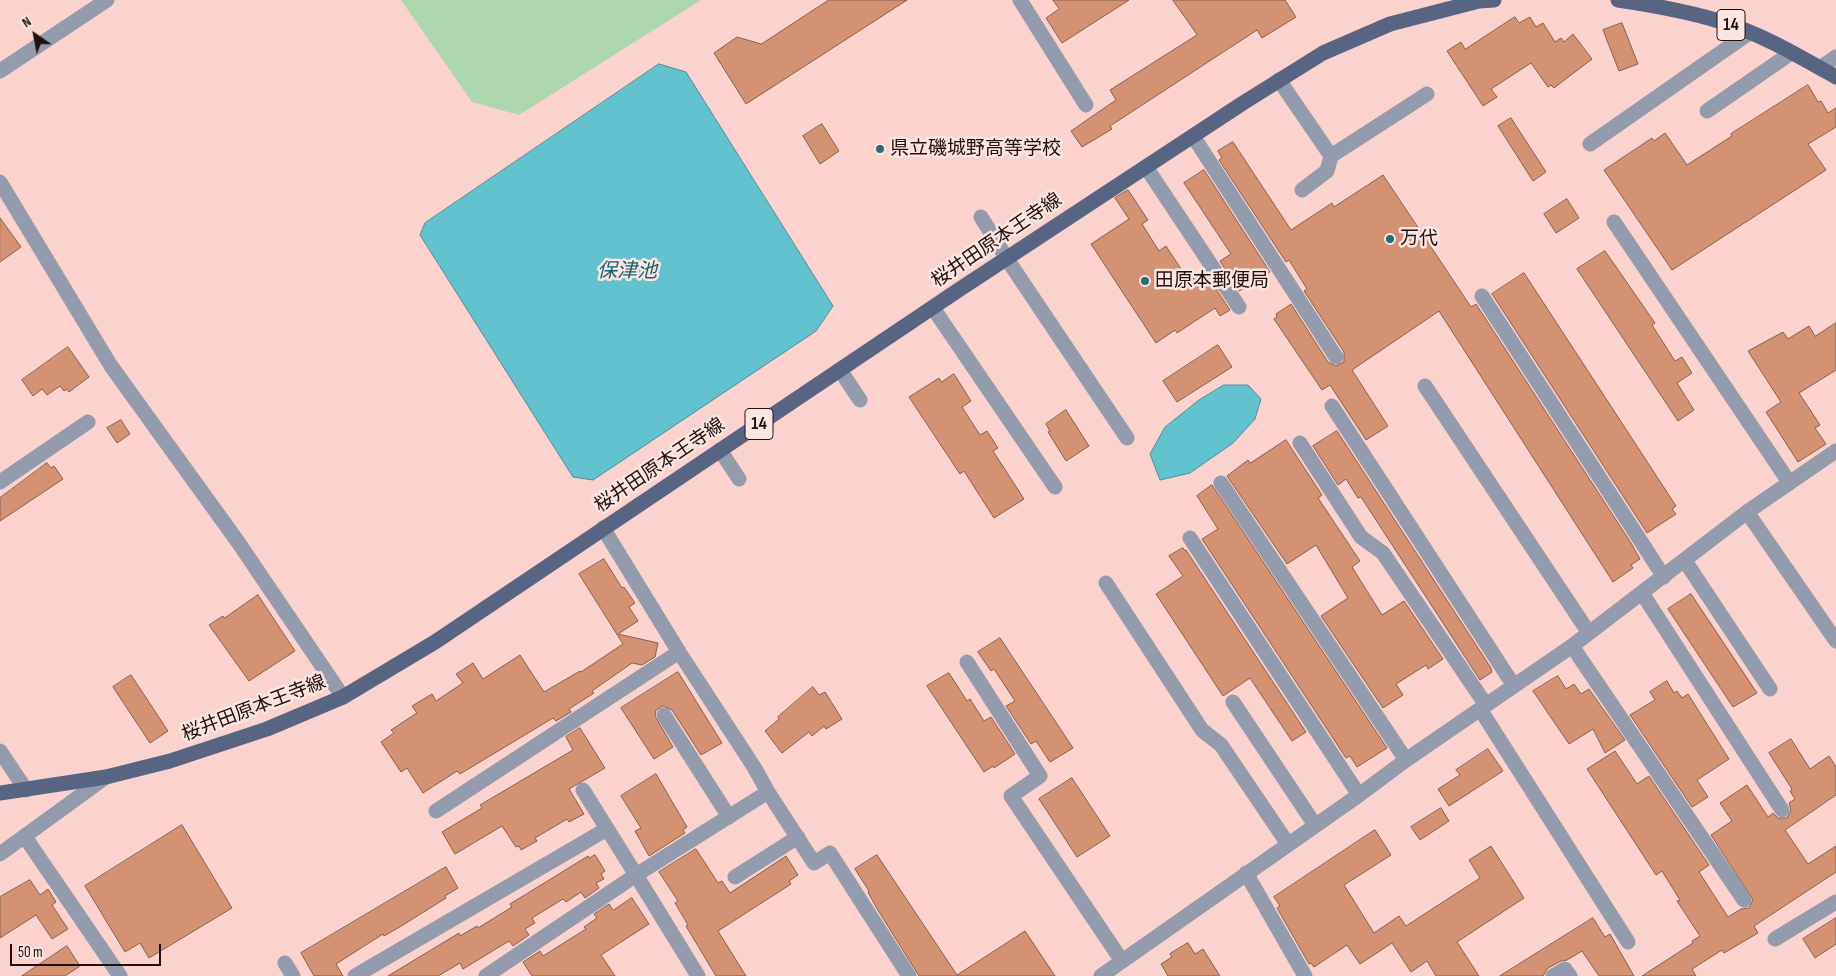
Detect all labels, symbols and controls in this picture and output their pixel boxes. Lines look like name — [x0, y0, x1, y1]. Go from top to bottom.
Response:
north arrow — [10, 10, 60, 60]
road number: 14 — [1717, 10, 1745, 40]
text: N — [19, 13, 34, 31]
place label: 県立磯城野高等学校 — [890, 138, 1061, 160]
marker: 県立磯城野高等学校 — [874, 143, 886, 155]
street label: 桜井田原本王寺線 — [928, 189, 1066, 293]
place label: 万代 — [1400, 228, 1438, 250]
marker: 万代 — [1384, 233, 1396, 245]
water label: 保津池 — [597, 260, 657, 284]
place label: 田原本郵便局 — [1155, 270, 1269, 292]
marker: 田原本郵便局 — [1139, 275, 1151, 287]
road number: 14 — [745, 408, 773, 439]
street label: 桜井田原本王寺線 — [591, 414, 729, 518]
street label: 桜井田原本王寺線 — [179, 671, 329, 747]
scale bar — [12, 934, 164, 966]
text: 50 m — [18, 943, 43, 962]

